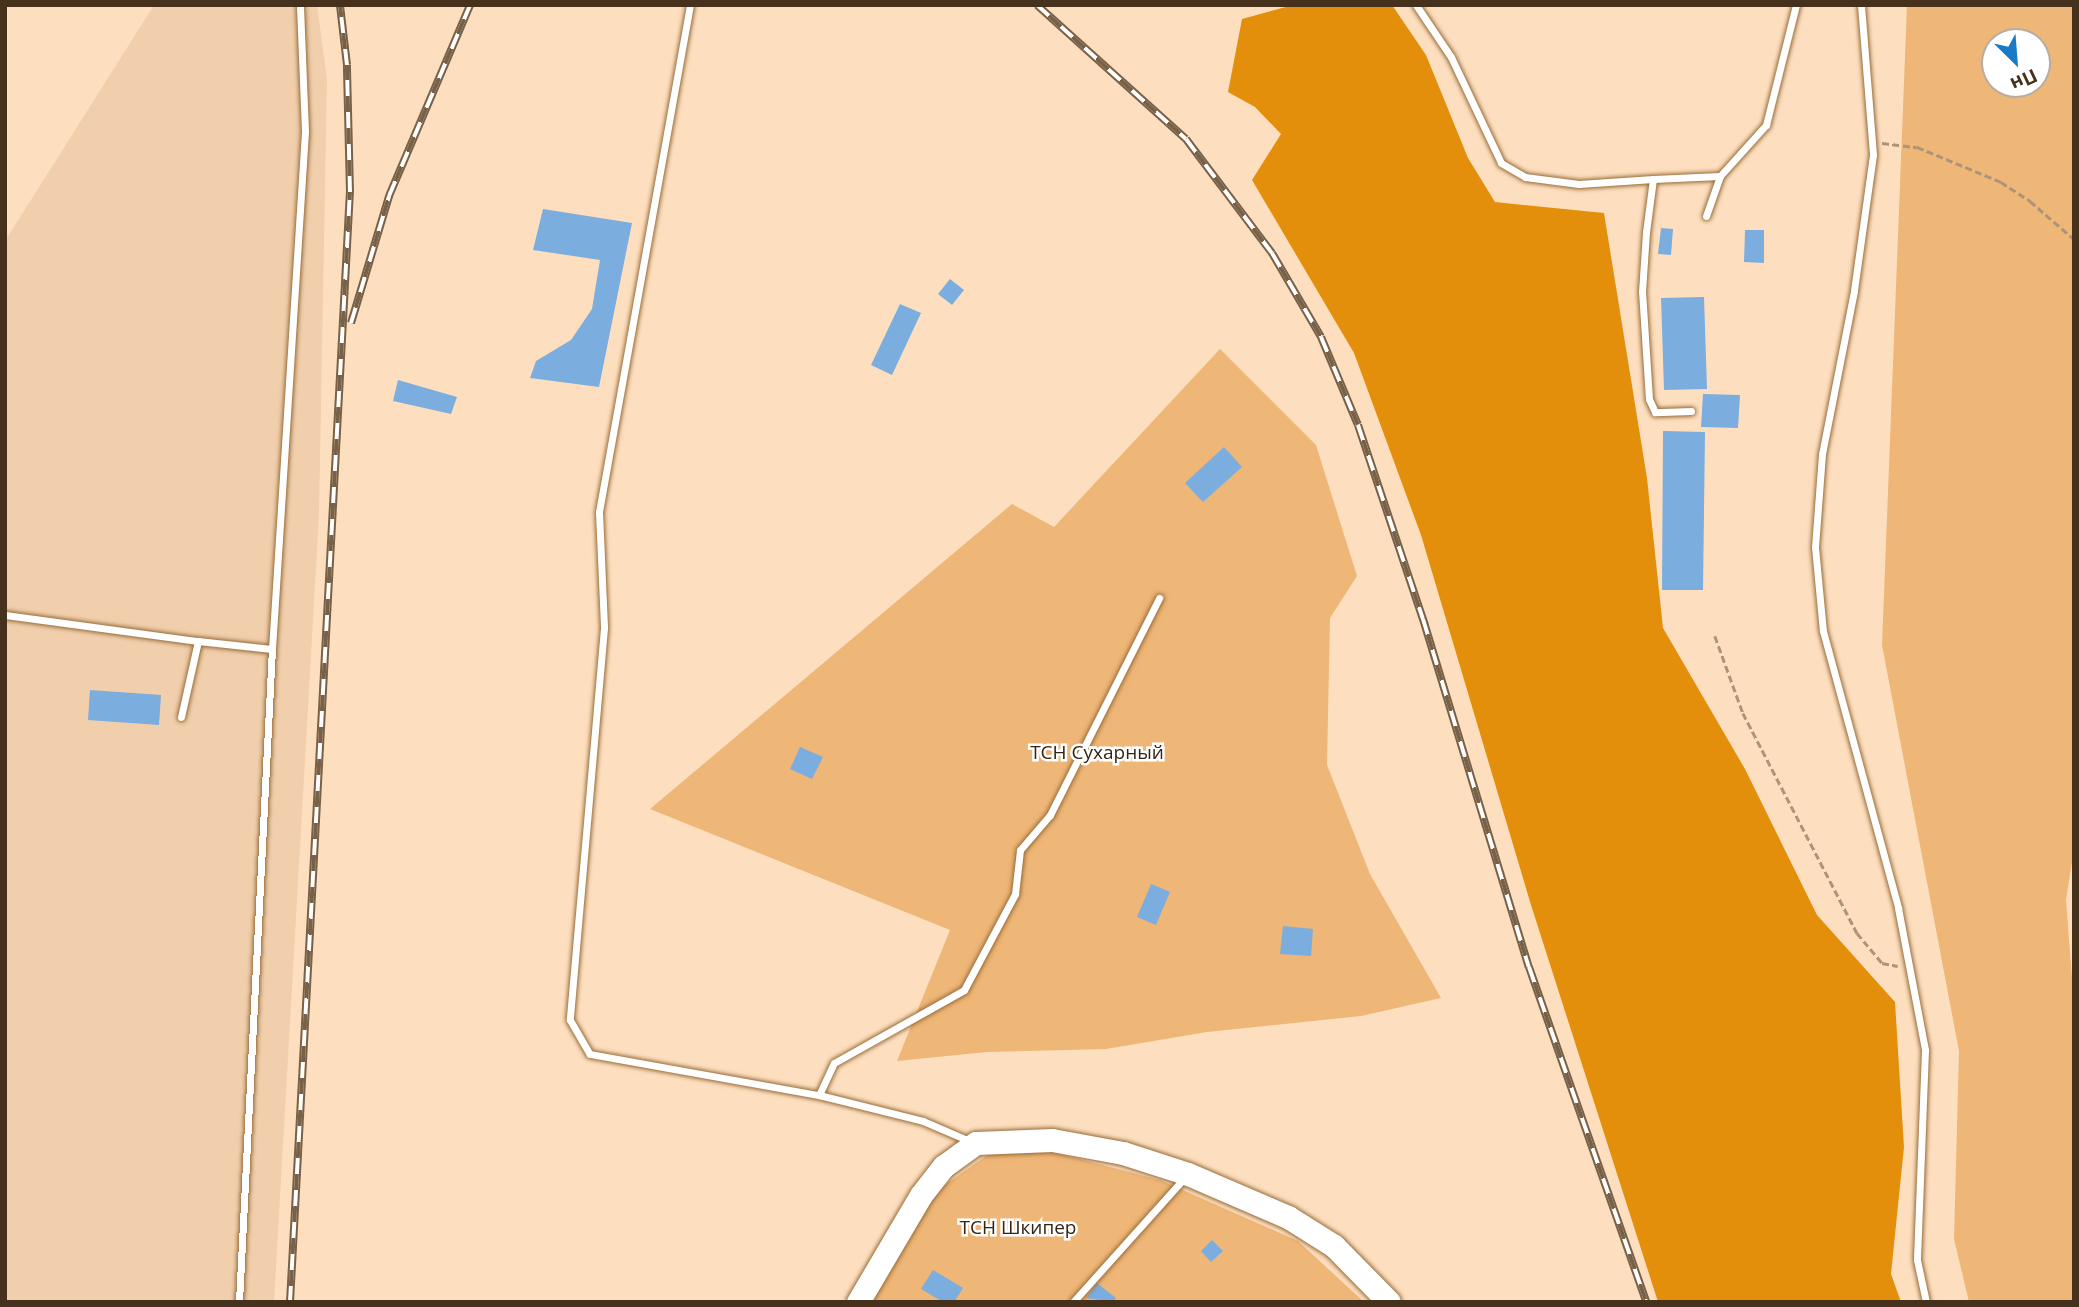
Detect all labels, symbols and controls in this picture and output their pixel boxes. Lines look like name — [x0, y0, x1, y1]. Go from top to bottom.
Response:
north arrow — [1981, 28, 2051, 98]
text: Пн — [2006, 63, 2042, 98]
park label: ТСН Сухарный — [1030, 742, 1164, 764]
park label: ТСН Шкипер — [960, 1217, 1076, 1239]

